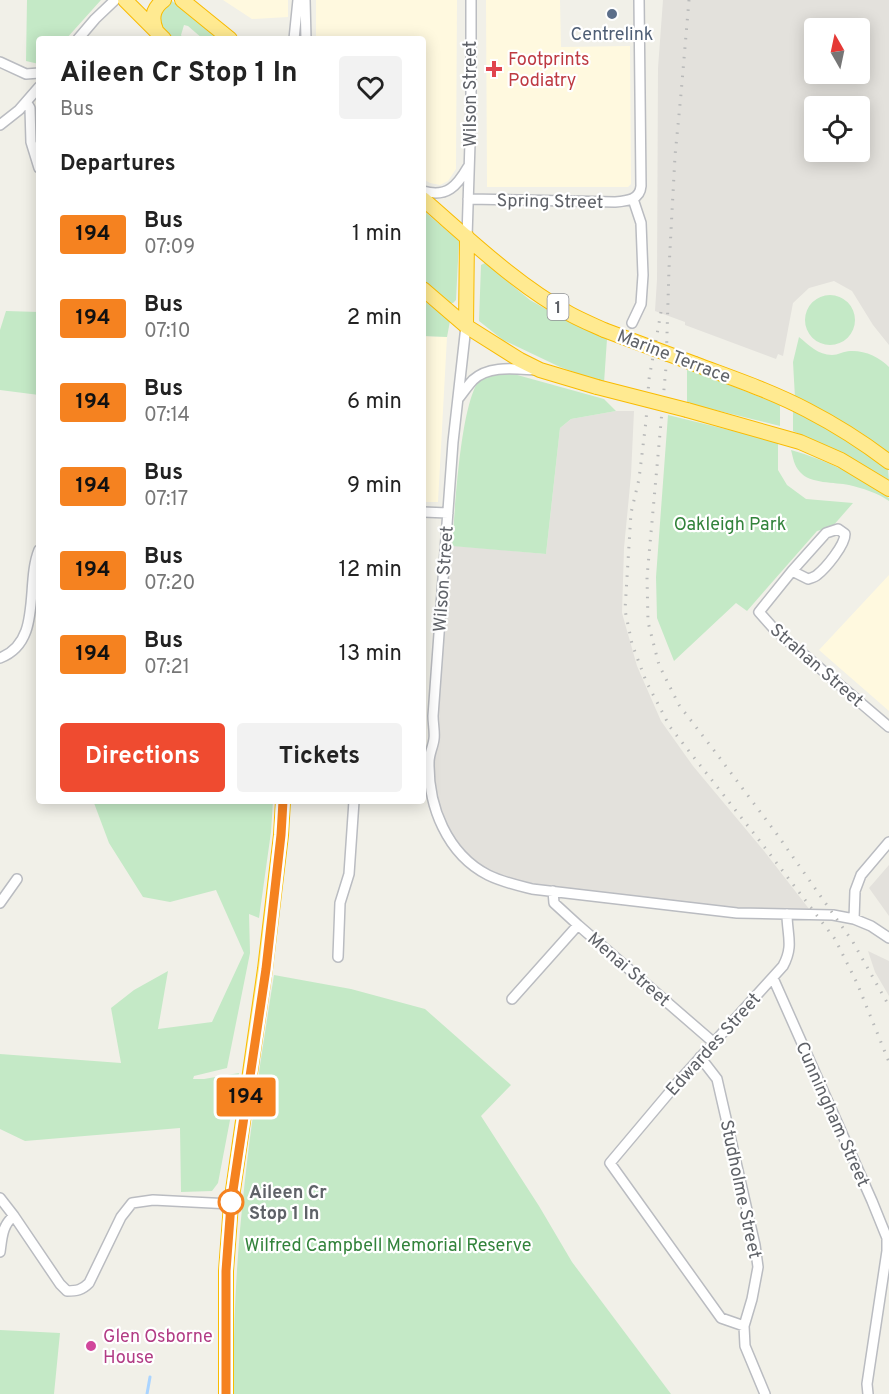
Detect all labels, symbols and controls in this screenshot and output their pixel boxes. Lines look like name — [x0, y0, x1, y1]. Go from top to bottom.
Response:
marker: Centrelink — [605, 7, 619, 21]
north arrow — [804, 18, 870, 84]
map controls — [804, 18, 870, 162]
place label: Centrelink — [571, 24, 653, 47]
street label: Wilson Street — [460, 41, 483, 147]
place label: Footprints Podiatry — [508, 49, 589, 93]
text: Aileen Cr Stop 1 In — [60, 56, 298, 92]
button: heart — [339, 56, 402, 119]
marker: Footprints Podiatry — [485, 60, 503, 78]
button: locate — [804, 96, 870, 162]
text: Bus — [60, 97, 94, 123]
text: Departures — [60, 151, 176, 178]
street label: Spring Street — [496, 190, 604, 215]
text: Bus — [144, 208, 183, 235]
text: 194 — [76, 221, 110, 248]
text: 1 min — [352, 221, 402, 248]
text: 07:09 — [144, 235, 195, 261]
text: Bus — [144, 292, 183, 319]
road number: 1 — [548, 294, 568, 320]
text: 194 — [76, 305, 110, 332]
text: 2 min — [347, 305, 402, 332]
text: 07:10 — [144, 319, 191, 345]
street label: Marine Terrace — [614, 325, 733, 390]
text: Bus — [144, 376, 183, 403]
text: 194 — [76, 389, 110, 416]
text: 6 min — [347, 389, 402, 416]
text: 07:14 — [144, 403, 190, 429]
text: Bus — [144, 460, 183, 487]
text: 194 — [76, 473, 110, 500]
text: 9 min — [347, 473, 402, 500]
text: 07:17 — [144, 487, 188, 513]
park label: Oakleigh Park — [674, 514, 786, 537]
street label: Wilson Street — [429, 525, 460, 633]
text: Bus — [144, 544, 183, 571]
text: 194 — [76, 557, 110, 584]
text: 12 min — [339, 557, 402, 584]
text: 07:20 — [144, 571, 195, 597]
street label: Strahan Street — [764, 619, 868, 713]
text: Bus — [144, 628, 183, 655]
text: 194 — [76, 641, 110, 668]
text: 13 min — [339, 641, 402, 668]
text: 07:21 — [144, 655, 190, 681]
button: Directions — [60, 723, 225, 792]
button: Tickets — [237, 723, 402, 792]
street label: Menai Street — [582, 928, 674, 1012]
street label: Edwardes Street — [662, 989, 767, 1101]
street label: Cunningham Street — [789, 1038, 874, 1191]
line badge: 194 — [212, 1078, 280, 1116]
text: 194 — [229, 1084, 263, 1111]
street label: Studholme Street — [714, 1118, 765, 1261]
place label: Aileen Cr Stop 1 In — [249, 1182, 327, 1226]
marker: Aileen Cr Stop 1 In — [218, 1189, 244, 1215]
park label: Wilfred Campbell Memorial Reserve — [245, 1235, 531, 1258]
place label: Glen Osborne House — [103, 1326, 213, 1370]
marker: Glen Osborne House — [84, 1339, 98, 1353]

